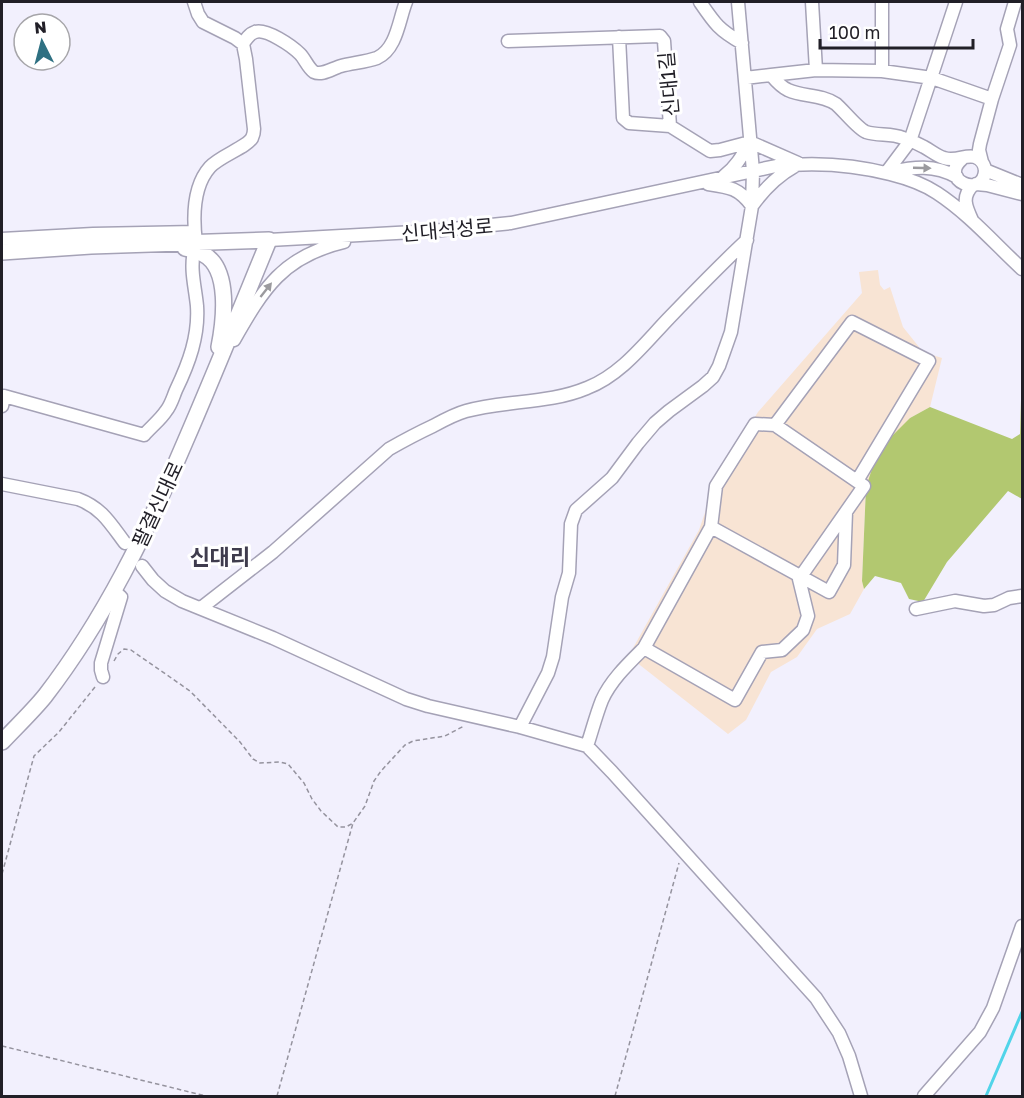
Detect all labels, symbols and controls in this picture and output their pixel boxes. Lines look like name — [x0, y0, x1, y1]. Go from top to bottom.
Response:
north arrow — [12, 12, 72, 72]
scale bar — [820, 12, 973, 50]
text: N — [33, 17, 48, 38]
text: 100 m — [829, 21, 880, 43]
street label: 신대1길 — [653, 51, 683, 117]
one-way arrow — [912, 163, 931, 173]
street label: 신대석성로 — [400, 213, 494, 245]
one-way arrow — [260, 282, 272, 297]
street label: 팔결신대로 — [127, 457, 187, 551]
district label: 신대리 — [190, 543, 250, 570]

